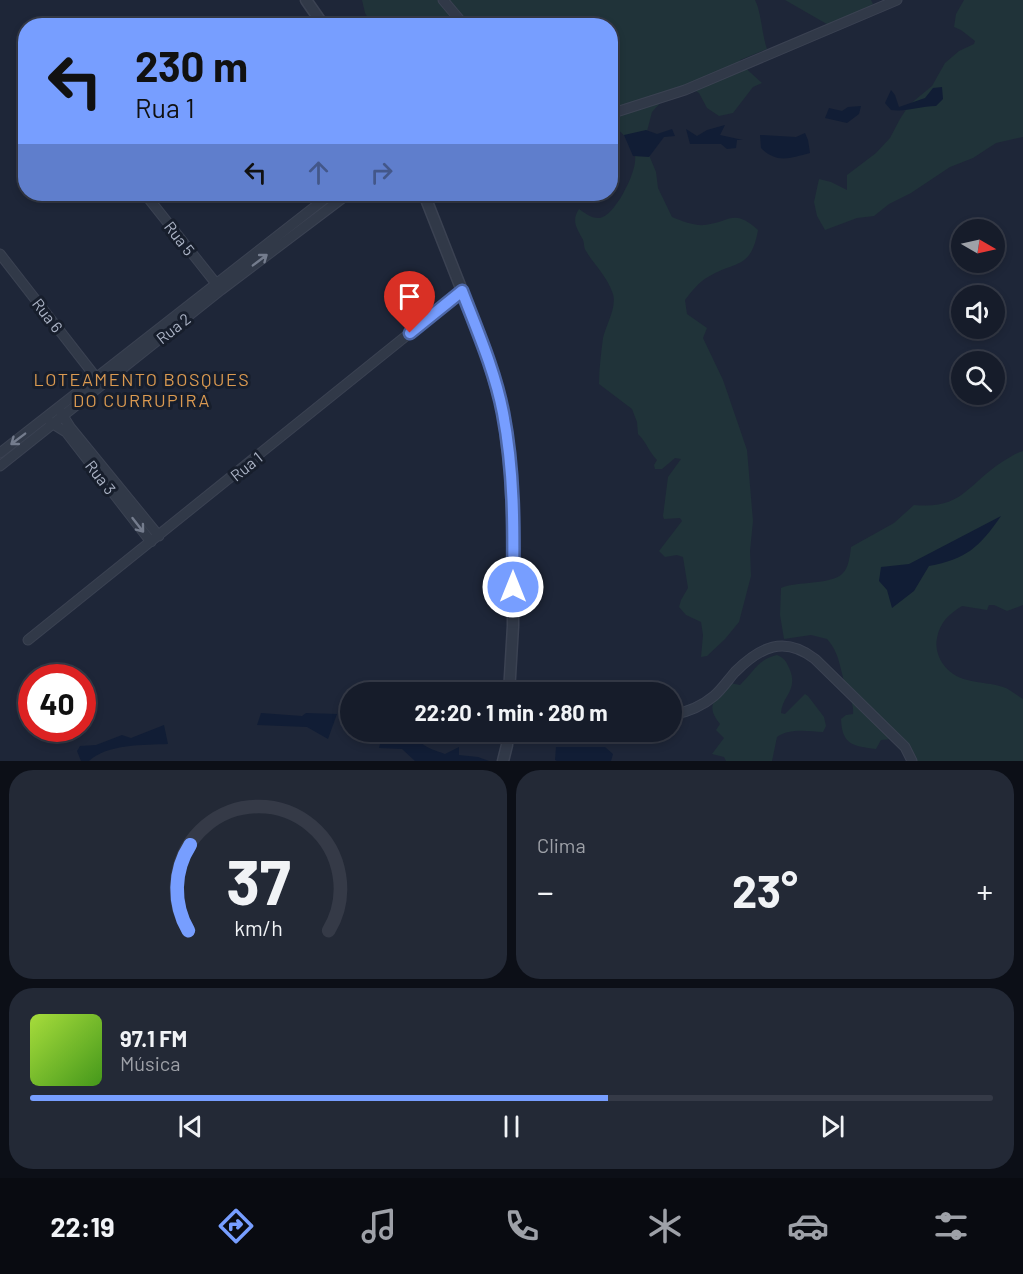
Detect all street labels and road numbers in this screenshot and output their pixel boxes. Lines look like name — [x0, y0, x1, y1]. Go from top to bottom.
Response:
street label: Rua 5 — [161, 217, 199, 259]
street label: Rua 6 — [29, 294, 67, 336]
street label: Rua 2 — [152, 309, 194, 347]
street label: Rua 1 — [226, 447, 266, 485]
street label: Rua 3 — [82, 456, 120, 498]

